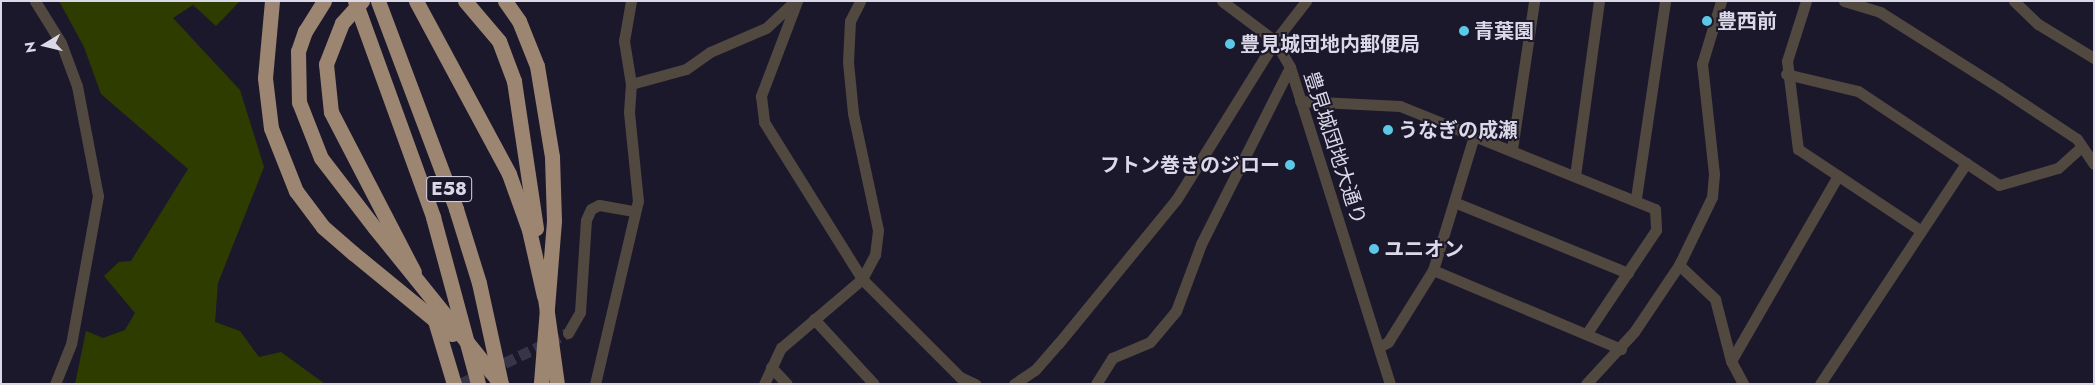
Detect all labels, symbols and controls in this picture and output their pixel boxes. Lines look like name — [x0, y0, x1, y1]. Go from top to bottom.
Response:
place label: 豊西前 — [1717, 9, 1777, 33]
marker: 豊西前 — [1701, 15, 1713, 27]
place label: 青葉園 — [1474, 19, 1534, 43]
north arrow — [20, 20, 70, 70]
marker: 青葉園 — [1458, 25, 1470, 37]
place label: 豊見城団地内郵便局 — [1240, 32, 1420, 56]
marker: 豊見城団地内郵便局 — [1224, 38, 1236, 50]
text: N — [19, 40, 41, 54]
street label: 豊見城団地大通り — [1299, 68, 1371, 228]
place label: うなぎの成瀬 — [1398, 118, 1518, 142]
marker: うなぎの成瀬 — [1382, 124, 1394, 136]
place label: フトン巻きのジロー — [1100, 153, 1280, 177]
marker: フトン巻きのジロー — [1284, 159, 1296, 171]
road number: E58 — [425, 172, 473, 205]
place label: ユニオン — [1384, 237, 1464, 261]
marker: ユニオン — [1368, 243, 1380, 255]

